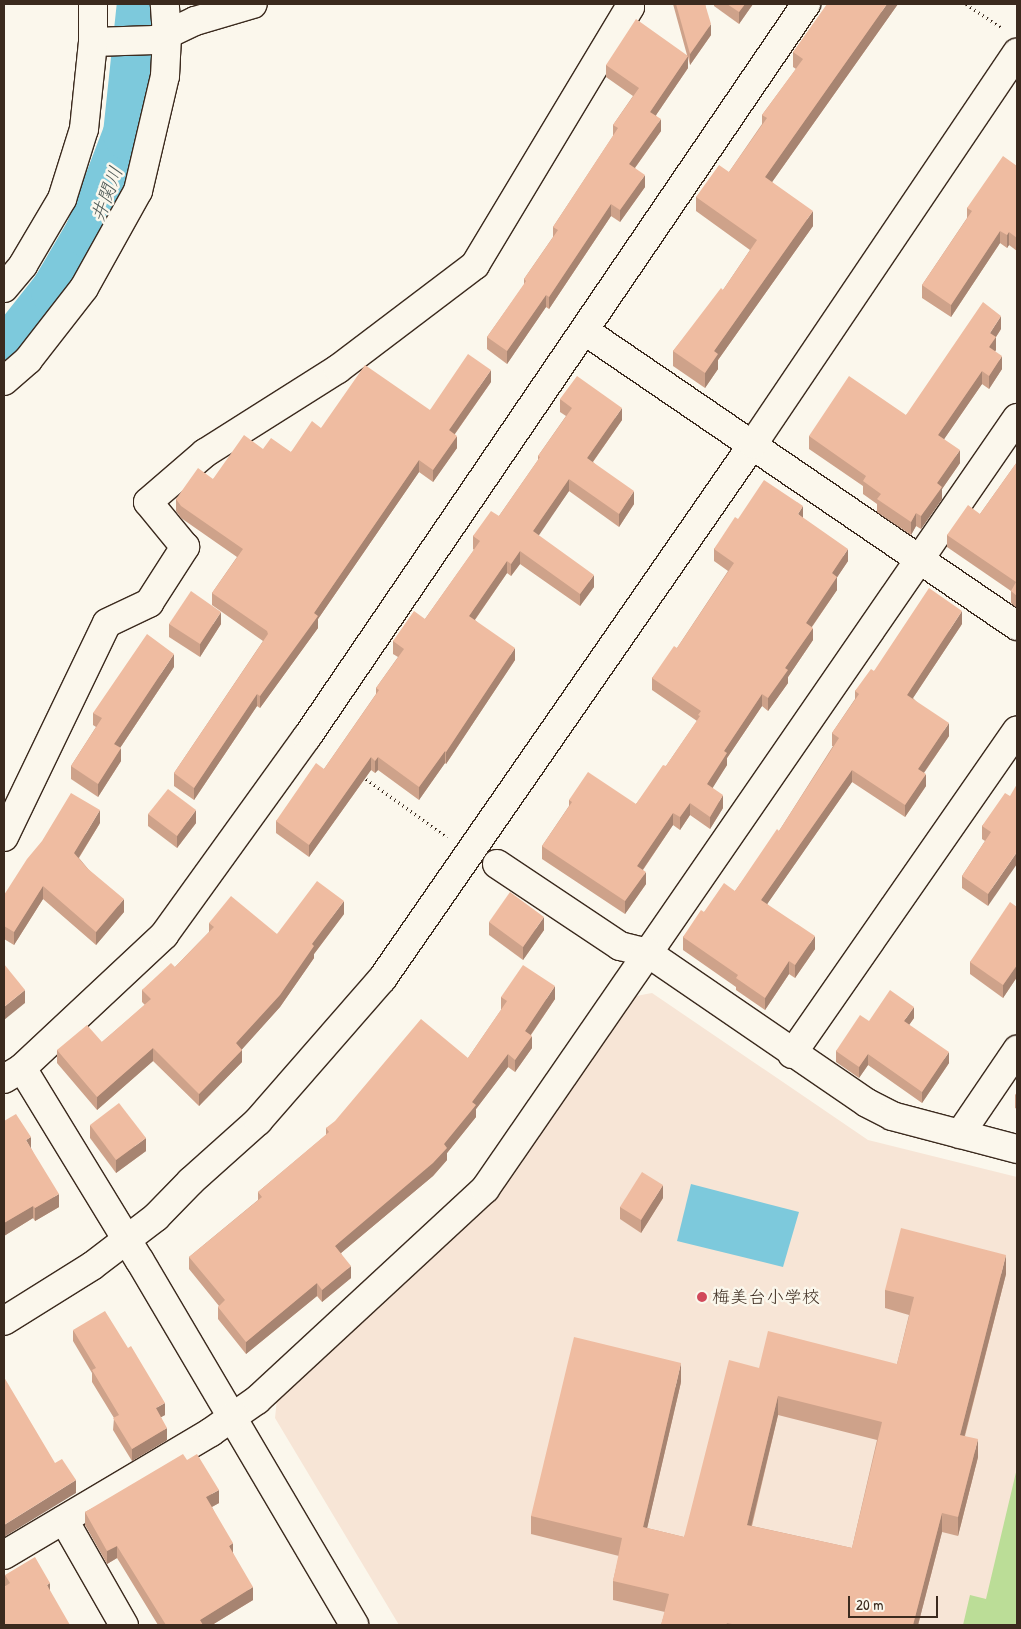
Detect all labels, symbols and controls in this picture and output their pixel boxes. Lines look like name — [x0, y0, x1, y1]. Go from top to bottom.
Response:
water label: 井関川 — [86, 163, 128, 225]
place label: 梅美台小学校 — [712, 1286, 820, 1308]
marker: 梅美台小学校 — [696, 1291, 708, 1303]
scale bar — [851, 1586, 941, 1618]
text: 20 m — [856, 1594, 883, 1615]

